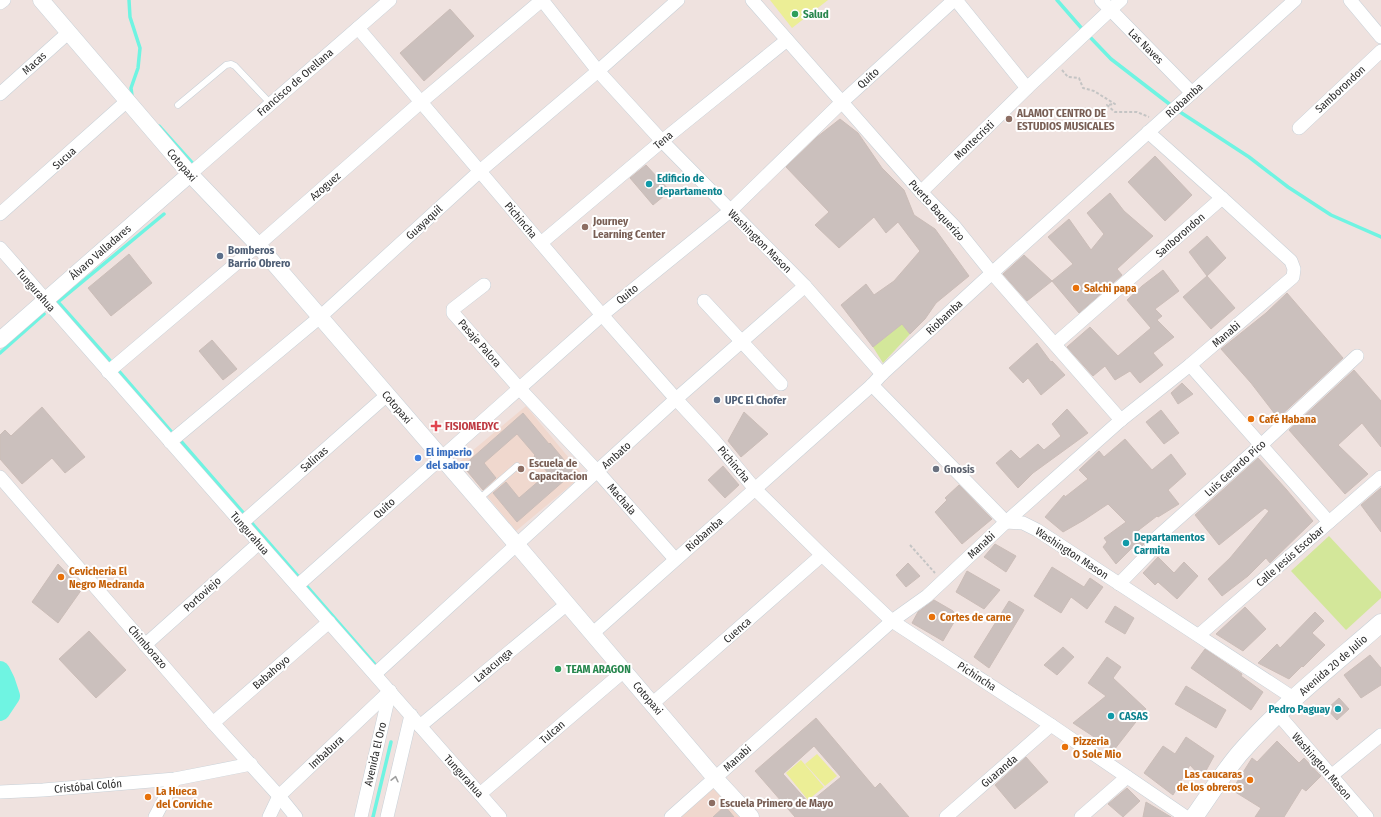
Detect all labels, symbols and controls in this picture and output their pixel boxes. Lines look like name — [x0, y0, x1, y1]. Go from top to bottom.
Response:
place label: Salud — [803, 8, 829, 21]
marker: Salud — [790, 9, 800, 19]
street label: Las Naves — [1125, 26, 1166, 67]
street label: Francisco de Orellana — [255, 46, 336, 119]
street label: Macas — [20, 49, 49, 78]
street label: Samborondon — [1313, 63, 1368, 116]
street label: Quito — [855, 65, 882, 91]
street label: Riobamba — [1163, 80, 1206, 120]
place label: ALAMOT CENTRO DE ESTUDIOS MUSICALES — [1016, 107, 1115, 133]
marker: ALAMOT CENTRO DE ESTUDIOS MUSICALES — [1004, 114, 1014, 124]
street label: Montecristi — [952, 118, 997, 163]
street label: Tena — [651, 129, 676, 152]
street label: Sucua — [50, 145, 79, 172]
street label: Cotopaxi — [164, 146, 200, 185]
street label: Azoguez — [307, 169, 344, 203]
place label: Edificio de departamento — [657, 172, 723, 198]
street label: Puerto Baquerizo — [906, 177, 968, 244]
marker: Edificio de departamento — [644, 179, 654, 189]
street label: Pichincha — [502, 199, 540, 241]
street label: Guayaquil — [404, 202, 445, 242]
street label: Washington Mason — [725, 207, 794, 276]
street label: Sanborondon — [1153, 211, 1208, 260]
place label: Journey Learning Center — [592, 215, 666, 241]
street label: Álvaro Valladares — [66, 221, 134, 283]
marker: Journey Learning Center — [580, 222, 590, 232]
place label: Bomberos Barrio Obrero — [228, 244, 291, 270]
marker: Bomberos Barrio Obrero — [215, 251, 225, 261]
street label: Tungurahua — [13, 266, 58, 315]
street label: Quito — [614, 281, 641, 307]
place label: Salchi papa — [1084, 282, 1137, 295]
marker: Salchi papa — [1071, 283, 1081, 293]
street label: Riobamba — [923, 297, 965, 338]
street label: Pasaje Palora — [455, 317, 504, 370]
street label: Manabi — [1209, 319, 1243, 350]
street label: Cotopaxi — [379, 388, 415, 427]
place label: UPC El Chofer — [725, 394, 787, 407]
marker: UPC El Chofer — [712, 395, 722, 405]
place label: Café Habana — [1259, 413, 1317, 426]
marker: Café Habana — [1246, 414, 1256, 424]
marker: FISIOMEDYC — [430, 420, 442, 432]
place label: FISIOMEDYC — [445, 420, 499, 433]
street label: Luis Gerardo Pico — [1202, 437, 1269, 499]
street label: Ambato — [599, 439, 634, 472]
street label: Pichincha — [715, 443, 753, 485]
street label: Salinas — [298, 444, 331, 475]
place label: El imperio del sabor — [426, 446, 472, 472]
marker: El imperio del sabor — [413, 453, 423, 463]
place label: Escuela de Capacitacion — [529, 457, 588, 483]
place label: Gnosis — [944, 463, 975, 476]
marker: Escuela de Capacitacion — [516, 464, 526, 474]
marker: Gnosis — [931, 464, 941, 474]
street label: Machala — [604, 481, 639, 518]
street label: Quito — [371, 495, 398, 521]
street label: Tungurahua — [227, 509, 272, 558]
street label: Riobamba — [683, 515, 726, 554]
street label: Calle Jesús Escobar — [1254, 523, 1327, 589]
street label: Washington Mason — [1033, 525, 1111, 582]
street label: Manabi — [965, 529, 998, 561]
place label: Departamentos Carmita — [1134, 531, 1205, 557]
marker: Departamentos Carmita — [1121, 538, 1131, 548]
place label: Cevicheria El Negro Medranda — [69, 565, 145, 591]
marker: Cevicheria El Negro Medranda — [56, 572, 66, 582]
street label: Portoviejo — [181, 574, 224, 615]
place label: Cortes de carne — [940, 611, 1012, 624]
marker: Cortes de carne — [927, 612, 937, 622]
street label: Cuenca — [721, 615, 754, 646]
street label: Chimborazo — [125, 623, 170, 672]
street label: Avenida 20 de Julio — [1297, 632, 1370, 698]
street label: Latacunga — [472, 646, 515, 685]
street label: Babahoyo — [250, 653, 293, 692]
street label: Pichincha — [955, 659, 999, 694]
place label: TEAM ARAGON — [566, 663, 631, 676]
marker: TEAM ARAGON — [553, 664, 563, 674]
street label: Cotopaxi — [630, 679, 665, 718]
place label: Pedro Paguay — [1268, 703, 1331, 716]
marker: Pedro Paguay — [1333, 704, 1343, 714]
place label: CASAS — [1119, 710, 1148, 723]
marker: CASAS — [1106, 711, 1116, 721]
street label: Tulcan — [537, 718, 568, 747]
street label: Avenida El Oro — [362, 721, 389, 787]
street label: Washington Mason — [1289, 730, 1354, 802]
street label: Imbabura — [306, 733, 346, 772]
place label: Pizzeria O Sole Mio — [1073, 735, 1121, 761]
street label: Manabi — [721, 742, 754, 774]
marker: Pizzeria O Sole Mio — [1060, 742, 1070, 752]
street label: Tungurahua — [441, 752, 486, 800]
street label: Guaranda — [979, 752, 1020, 790]
place label: Las caucaras de los obreros — [1177, 768, 1242, 794]
marker: Las caucaras de los obreros — [1245, 775, 1255, 785]
one-way arrow — [391, 776, 399, 782]
street label: Cristóbal Colón — [54, 777, 123, 796]
place label: La Hueca del Corviche — [156, 785, 213, 811]
marker: La Hueca del Corviche — [143, 792, 153, 802]
place label: Escuela Primero de Mayo — [720, 797, 833, 810]
marker: Escuela Primero de Mayo — [707, 798, 717, 808]

